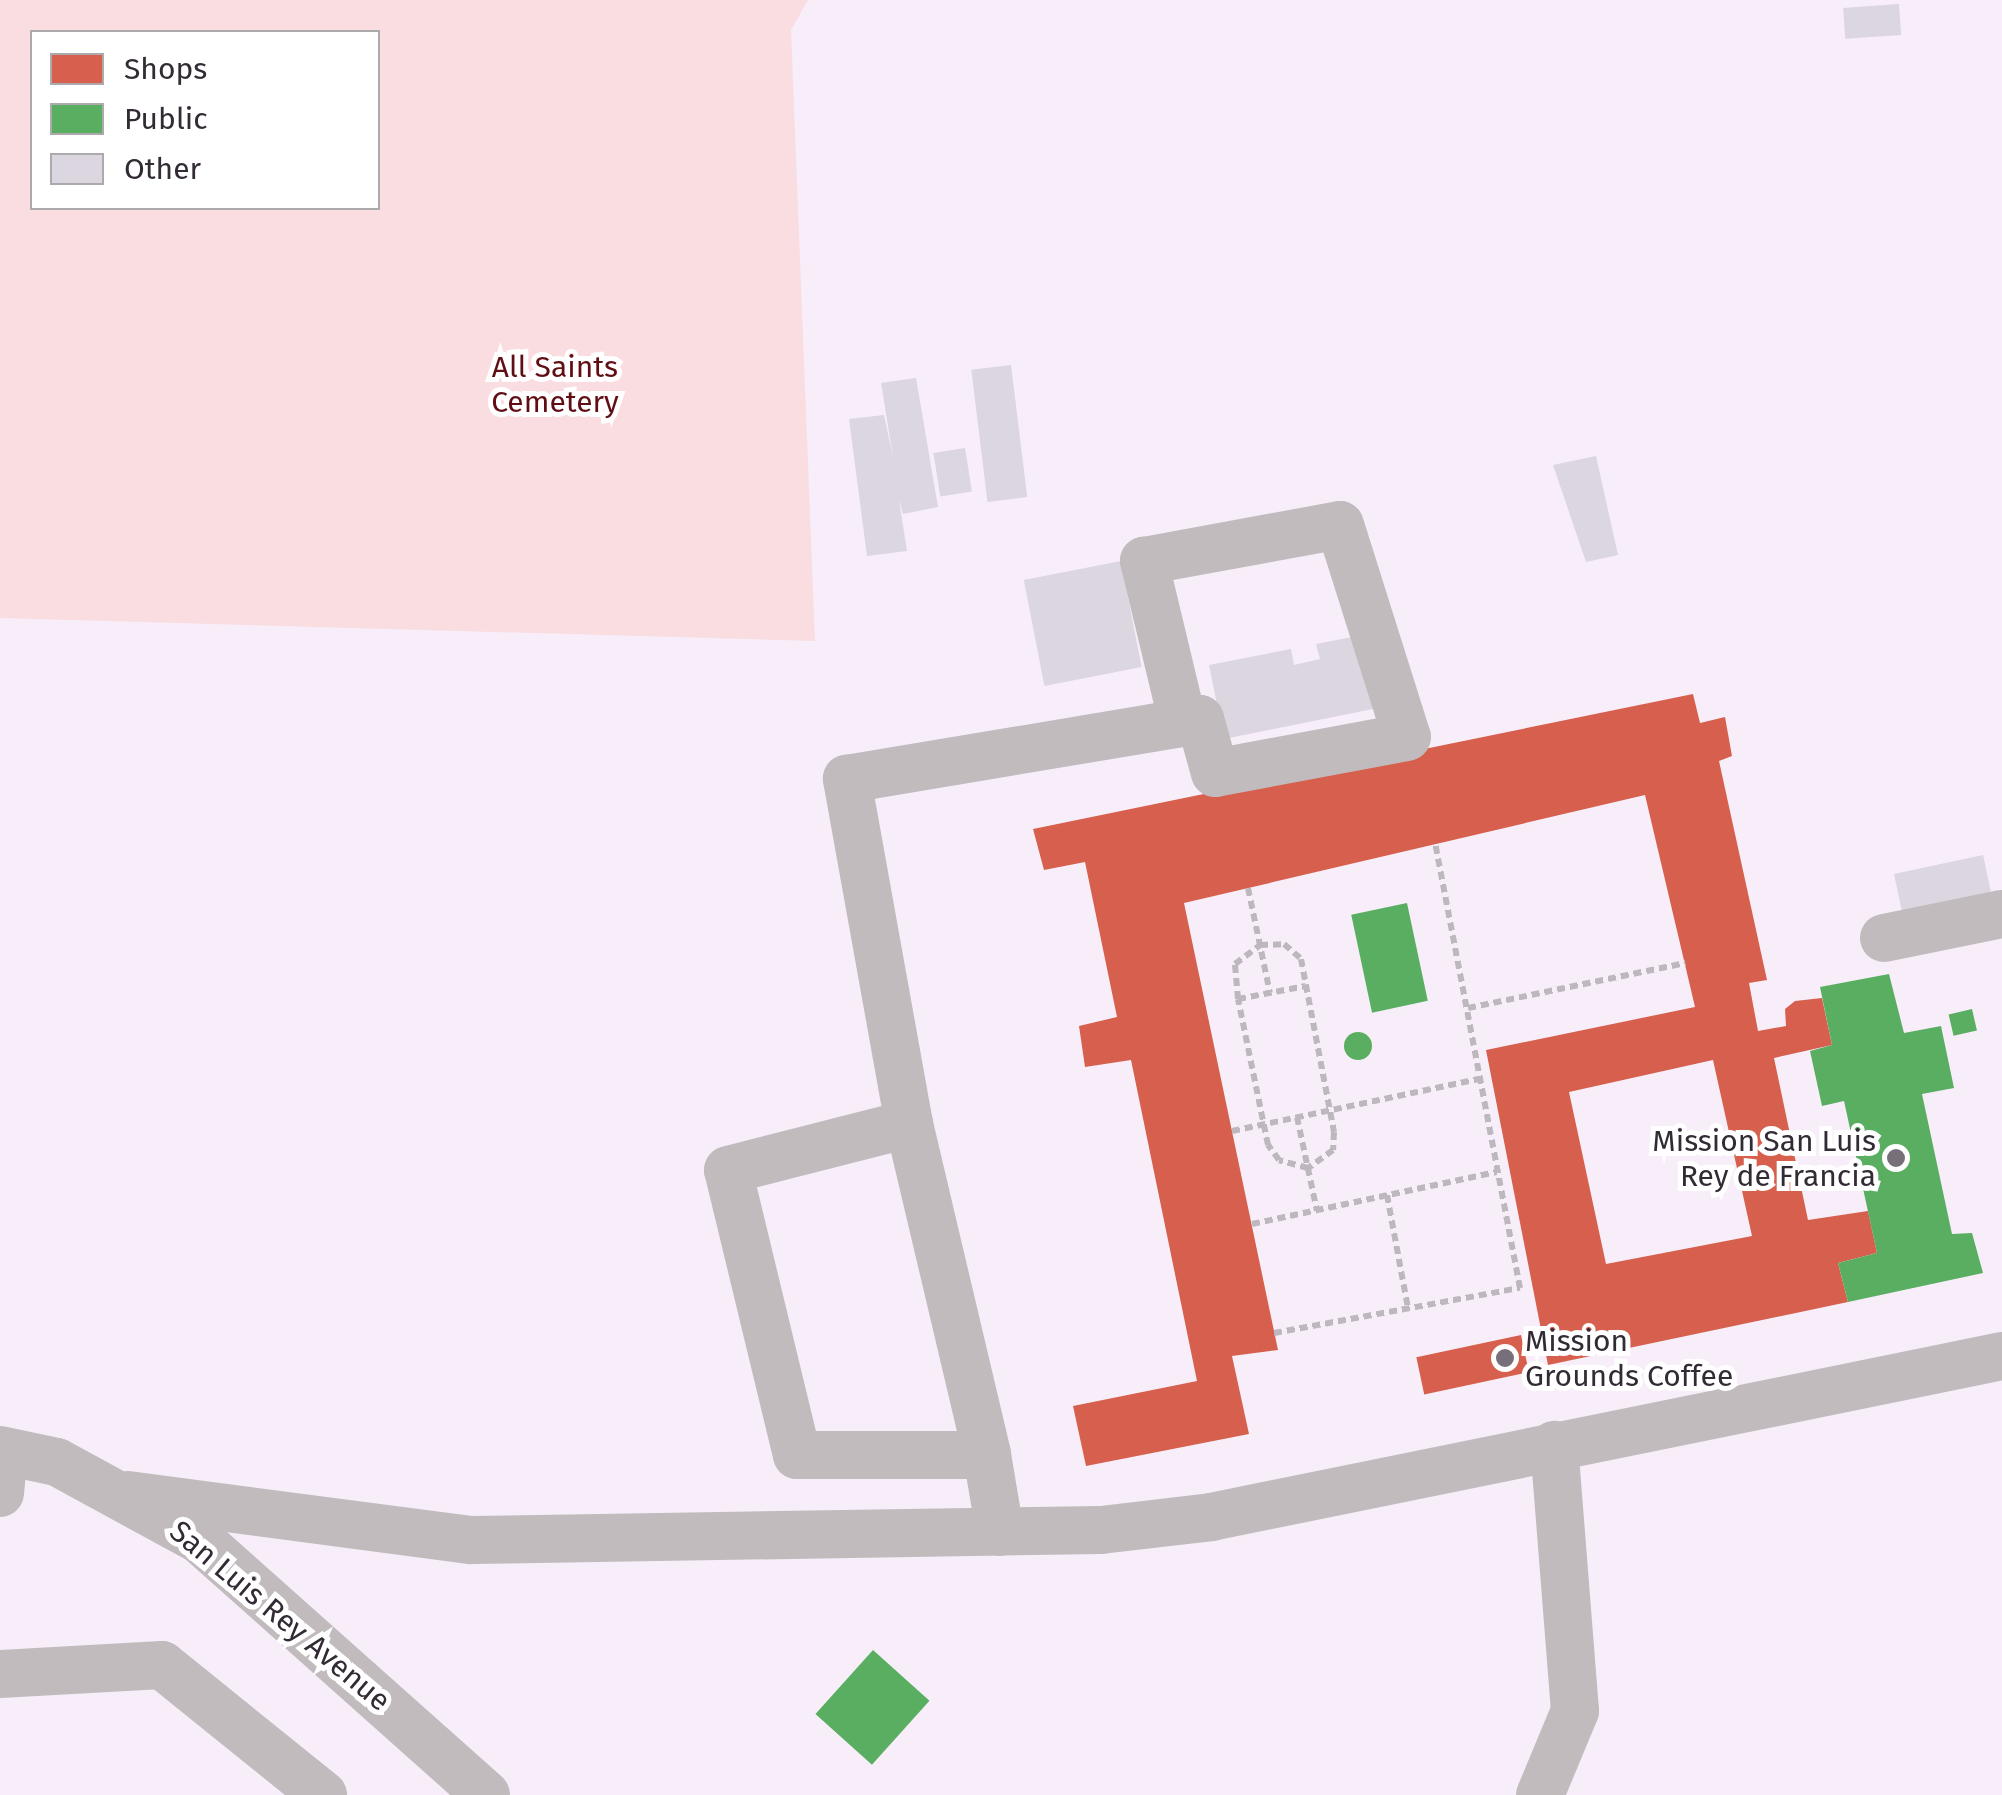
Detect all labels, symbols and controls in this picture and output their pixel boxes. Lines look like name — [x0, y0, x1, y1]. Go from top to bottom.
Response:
legend — [30, 30, 380, 210]
text: Shops — [124, 51, 207, 87]
text: Public — [124, 101, 208, 137]
text: Other — [124, 151, 201, 187]
park label: All Saints Cemetery — [491, 349, 619, 420]
place label: Mission San Luis Rey de Francia — [1652, 1123, 1876, 1194]
marker: Mission San Luis Rey de Francia — [1885, 1147, 1907, 1169]
place label: Mission Grounds Coffee — [1525, 1323, 1733, 1394]
marker: Mission Grounds Coffee — [1494, 1347, 1516, 1369]
street label: San Luis Rey Avenue — [162, 1513, 398, 1719]

